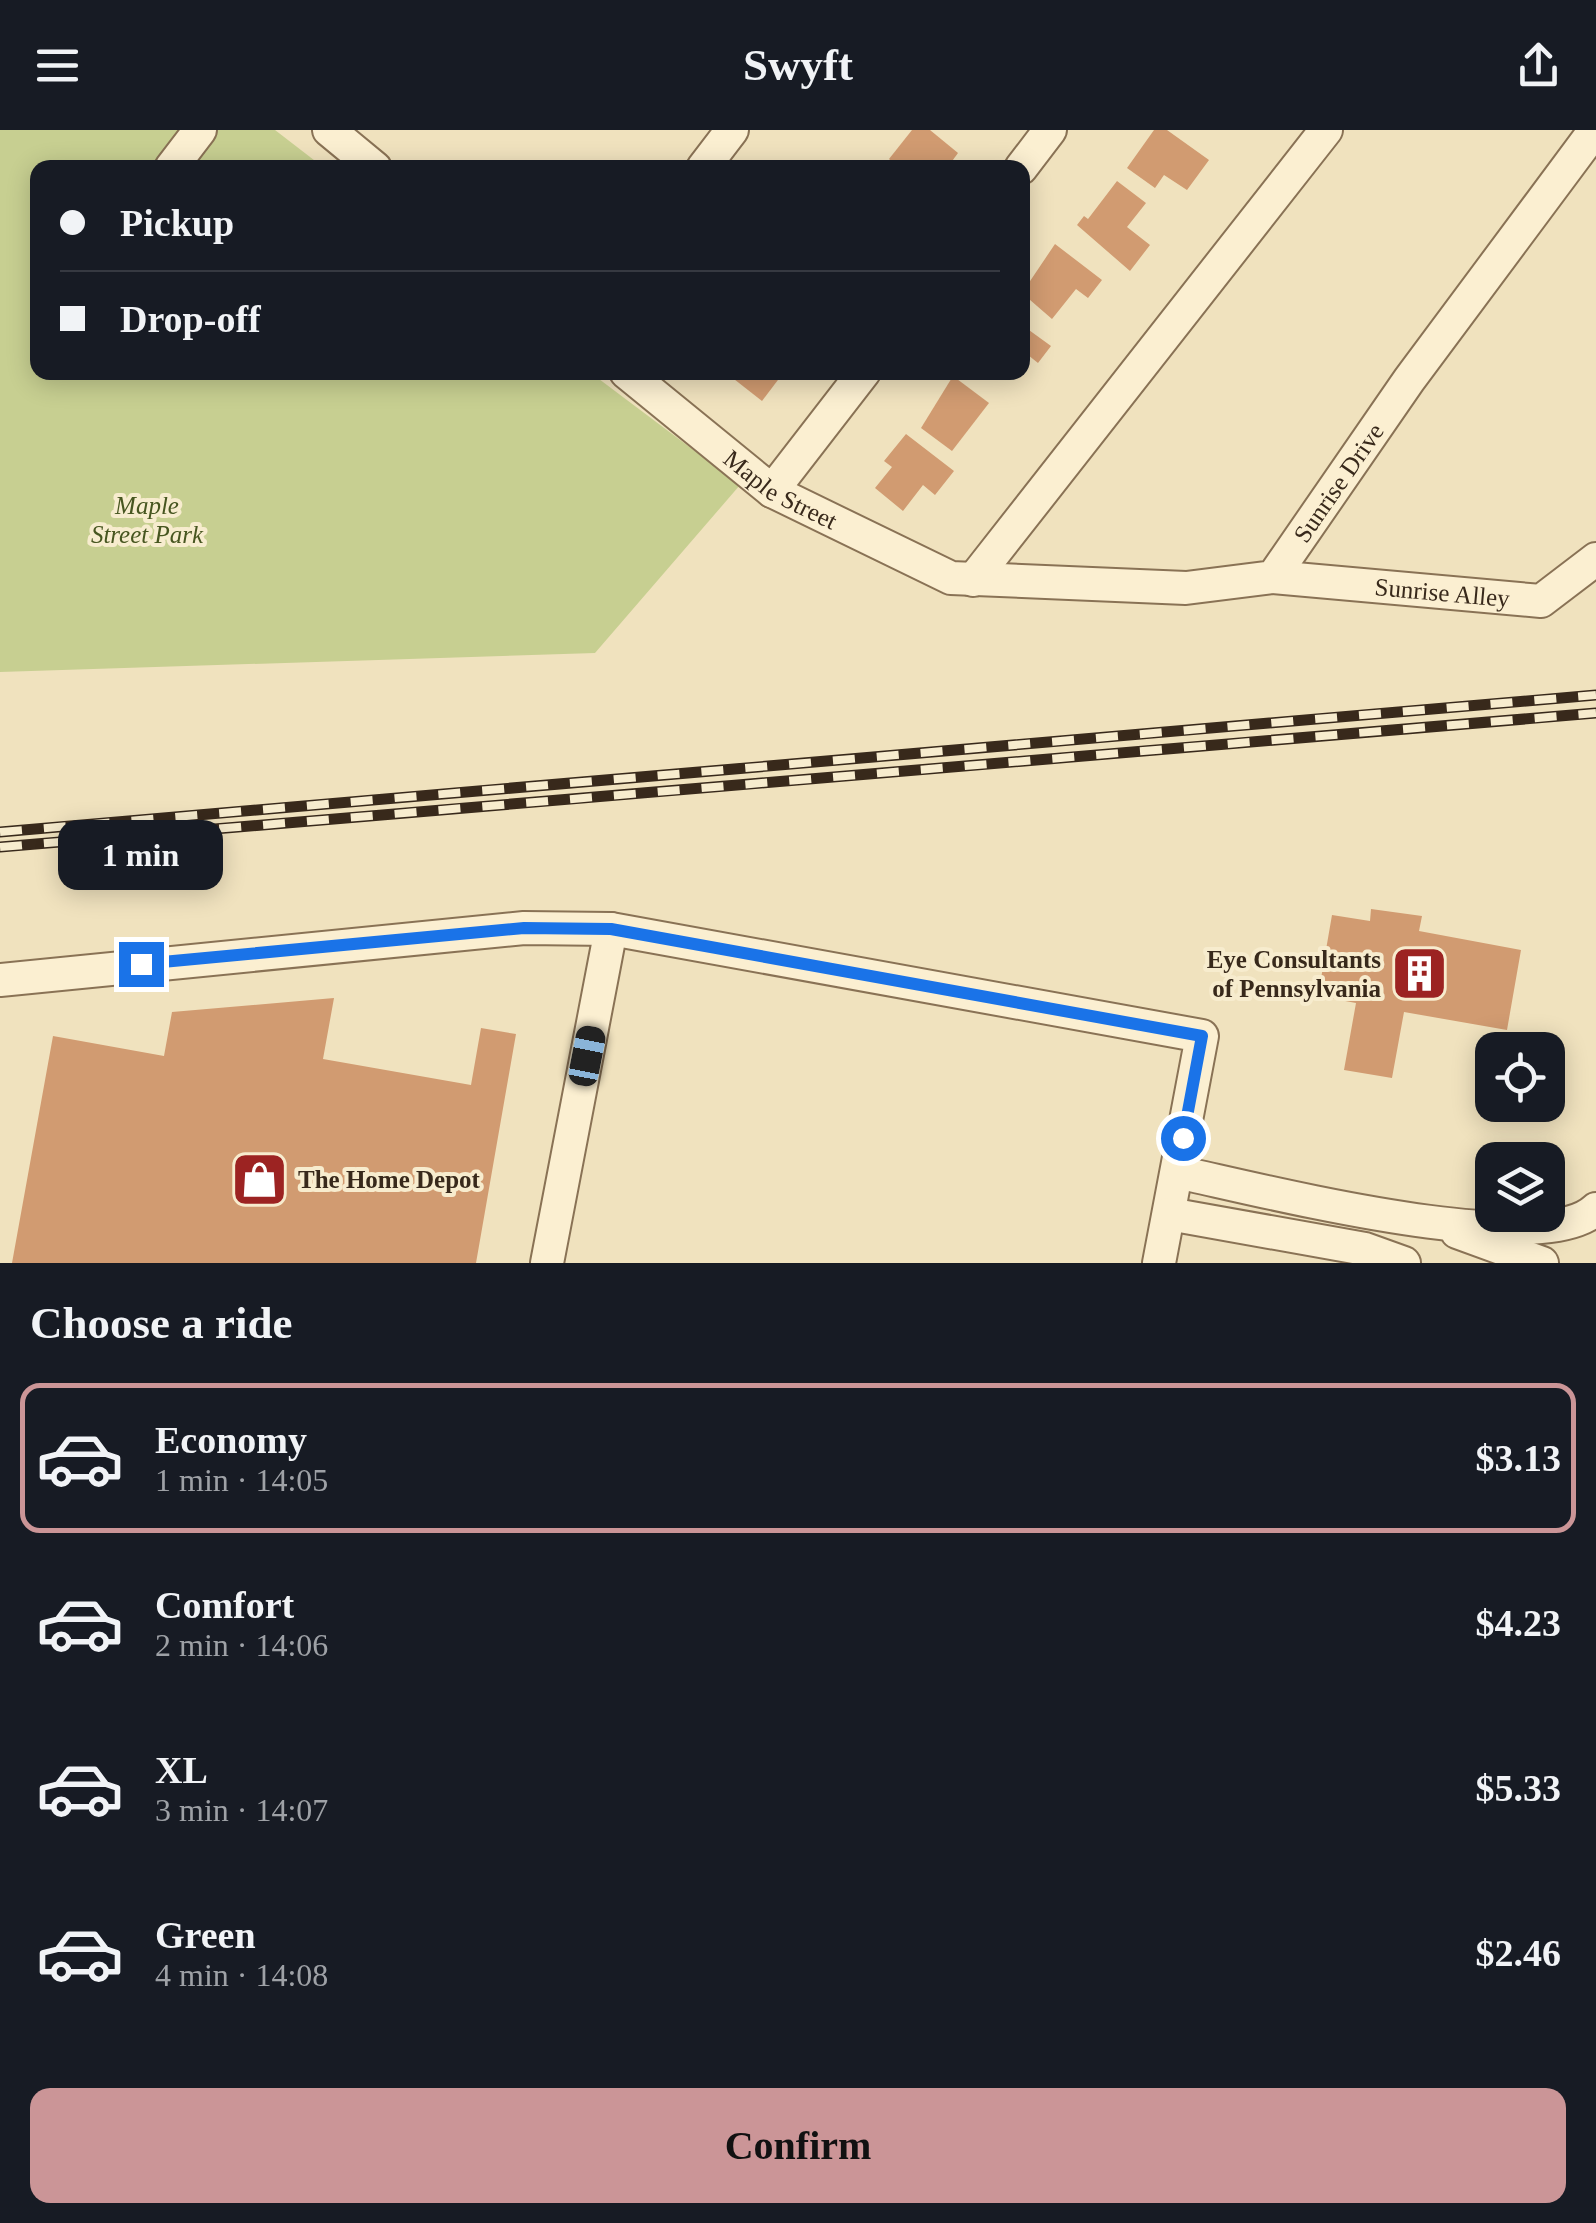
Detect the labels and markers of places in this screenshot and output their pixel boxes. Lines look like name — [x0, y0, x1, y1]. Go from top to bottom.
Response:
building icon: Eye Consultants of Pennsylvania — [1390, 943, 1450, 1003]
place label: Eye Consultants of Pennsylvania — [1207, 946, 1381, 1002]
shop icon: The Home Depot — [229, 1149, 289, 1209]
place label: The Home Depot — [298, 1166, 481, 1193]

